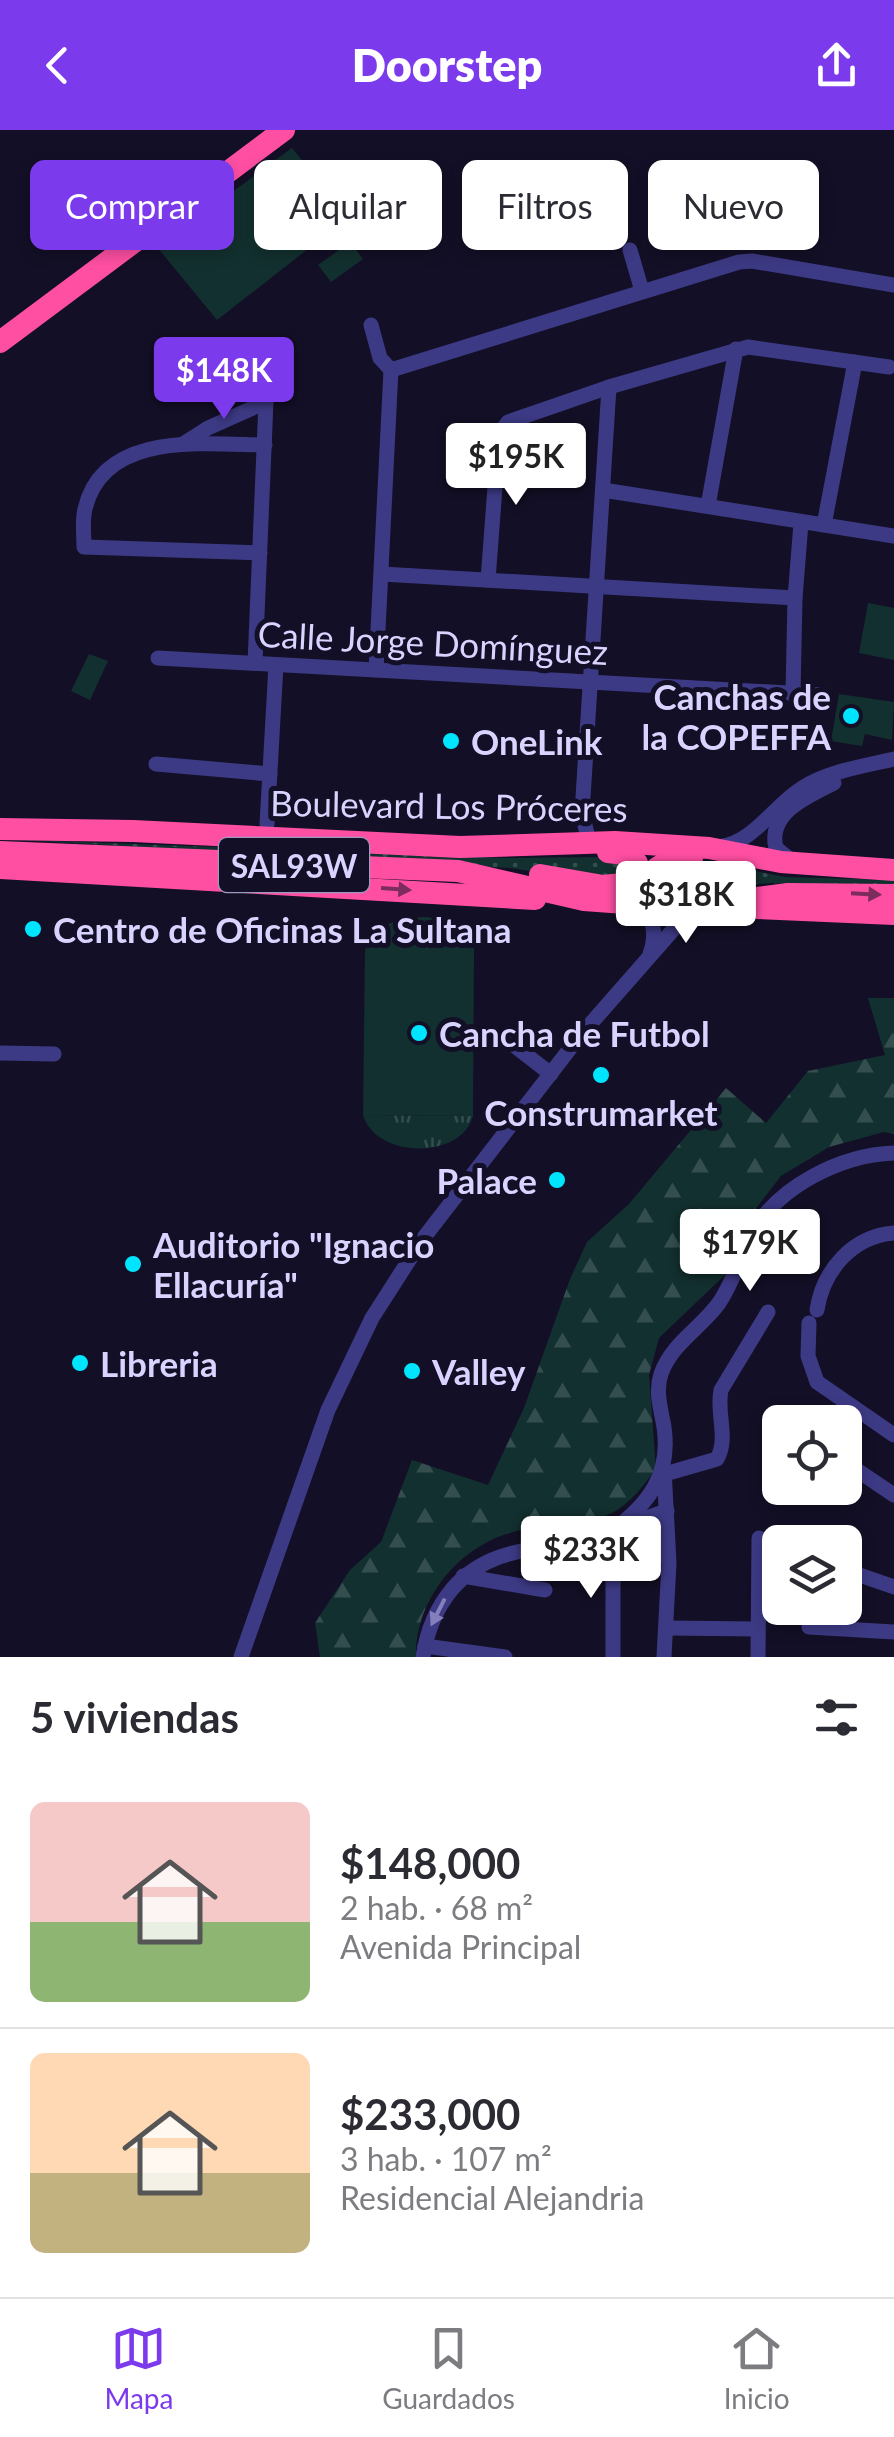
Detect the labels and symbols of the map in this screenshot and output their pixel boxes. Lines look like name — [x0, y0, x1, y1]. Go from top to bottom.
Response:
pin: $148K — [154, 337, 294, 422]
pin: $195K — [446, 423, 586, 508]
street label: Calle Jorge Domínguez — [257, 612, 609, 672]
place label: Canchas de la COPEFFA — [642, 675, 832, 757]
marker: Canchas de la COPEFFA — [840, 705, 862, 727]
place label: OneLink — [471, 720, 603, 762]
marker: OneLink — [440, 730, 462, 752]
street label: Boulevard Los Próceres — [270, 781, 628, 829]
road number: SAL93W — [219, 838, 369, 892]
pin: $318K — [616, 861, 756, 946]
one-way arrow — [381, 881, 413, 897]
one-way arrow — [851, 886, 883, 902]
place label: Centro de Oficinas La Sultana — [53, 908, 512, 950]
marker: Centro de Oficinas La Sultana — [22, 918, 44, 940]
place label: Cancha de Futbol — [439, 1012, 710, 1054]
marker: Cancha de Futbol — [408, 1022, 430, 1044]
marker: Construmarket — [590, 1064, 612, 1086]
place label: Construmarket — [484, 1091, 718, 1133]
place label: Palace — [436, 1159, 537, 1201]
marker: Palace — [546, 1169, 568, 1191]
pin: $179K — [680, 1209, 820, 1294]
place label: Auditorio "Ignacio Ellacuría" — [152, 1223, 434, 1305]
marker: Auditorio "Ignacio Ellacuría" — [122, 1253, 144, 1275]
place label: Libreria — [100, 1342, 218, 1384]
place label: Valley — [431, 1350, 526, 1392]
marker: Libreria — [69, 1352, 91, 1374]
marker: Valley — [401, 1360, 423, 1382]
pin: $233K — [521, 1516, 661, 1601]
one-way arrow — [430, 1597, 447, 1626]

